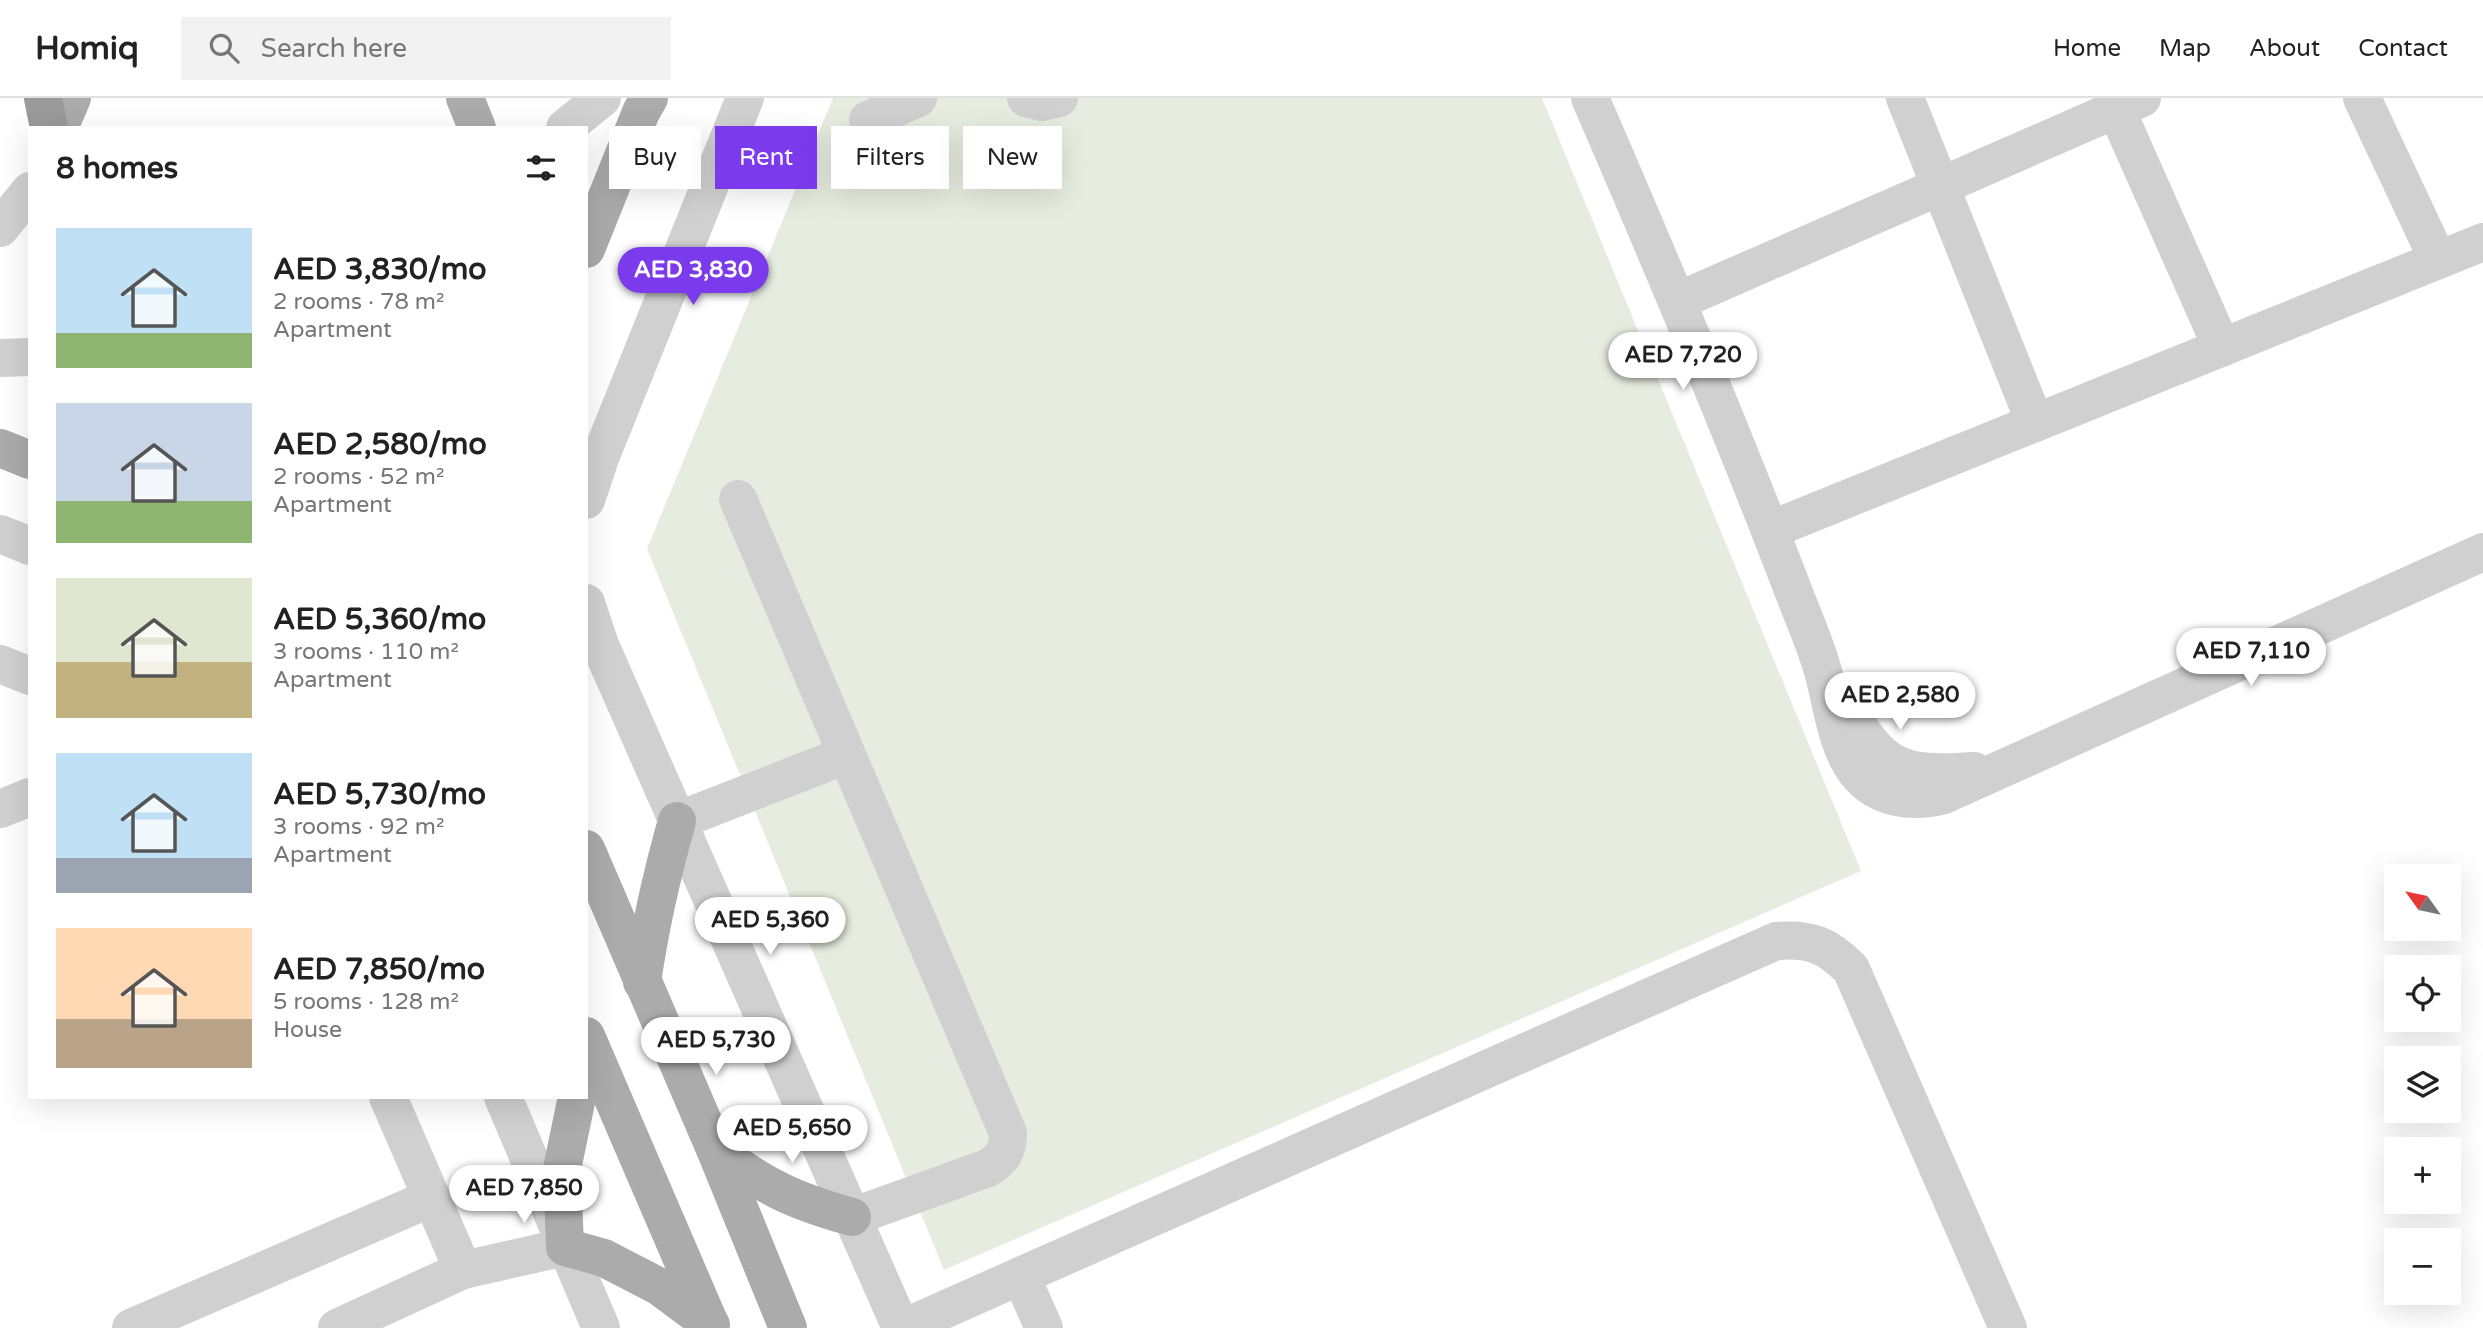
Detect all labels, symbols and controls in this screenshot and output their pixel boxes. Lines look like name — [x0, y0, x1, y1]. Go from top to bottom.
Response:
search box — [181, 17, 671, 80]
text: Homiq — [35, 29, 139, 68]
icon: search — [205, 29, 243, 67]
text: Search here — [261, 33, 407, 64]
text: Home — [2053, 34, 2121, 63]
text: Map — [2159, 34, 2211, 63]
text: About — [2249, 34, 2320, 63]
text: Contact — [2358, 34, 2448, 63]
chip: Buy — [609, 126, 701, 189]
chip: Rent — [715, 126, 817, 189]
chip: Filters — [831, 126, 949, 189]
chip: New — [963, 126, 1062, 189]
icon: filters — [522, 149, 560, 187]
text: 8 homes — [56, 150, 178, 187]
pin: AED 3,830 — [613, 248, 773, 307]
text: AED 3,830/mo — [273, 251, 486, 288]
icon: home — [112, 256, 196, 340]
text: AED 3,830 — [634, 256, 752, 284]
text: 2 rooms · 78 m² — [273, 288, 444, 316]
text: Apartment — [273, 316, 392, 344]
pin: AED 7,720 — [1603, 332, 1763, 392]
text: AED 7,720 — [1624, 341, 1742, 369]
text: AED 2,580/mo — [273, 426, 487, 463]
icon: home — [112, 431, 196, 515]
text: 2 rooms · 52 m² — [273, 463, 444, 491]
text: Apartment — [273, 491, 392, 519]
text: AED 5,360/mo — [273, 601, 486, 638]
icon: home — [112, 606, 196, 690]
pin: AED 7,110 — [2171, 628, 2331, 688]
text: AED 7,110 — [2192, 637, 2310, 665]
text: 3 rooms · 110 m² — [273, 638, 459, 666]
text: Apartment — [273, 666, 392, 694]
pin: AED 2,580 — [1820, 672, 1980, 732]
text: AED 2,580 — [1841, 681, 1959, 709]
text: AED 5,730/mo — [273, 776, 486, 813]
icon: home — [112, 781, 196, 865]
text: 3 rooms · 92 m² — [273, 813, 444, 841]
text: Apartment — [273, 841, 392, 869]
north arrow — [2384, 864, 2460, 942]
map controls — [2384, 864, 2461, 1305]
pin: AED 5,360 — [690, 898, 850, 957]
text: AED 5,360 — [711, 906, 829, 934]
text: AED 7,850/mo — [273, 951, 485, 988]
button: locate — [2384, 955, 2461, 1032]
icon: home — [112, 956, 196, 1040]
text: 5 rooms · 128 m² — [273, 988, 459, 1016]
text: House — [273, 1016, 342, 1044]
pin: AED 5,730 — [636, 1018, 796, 1077]
text: AED 5,730 — [657, 1026, 775, 1054]
button: layers — [2384, 1046, 2461, 1123]
pin: AED 5,650 — [712, 1105, 872, 1165]
text: AED 5,650 — [733, 1114, 851, 1142]
button: + — [2384, 1137, 2461, 1214]
pin: AED 7,850 — [444, 1166, 604, 1225]
text: AED 7,850 — [465, 1174, 583, 1202]
button: − — [2384, 1228, 2461, 1305]

